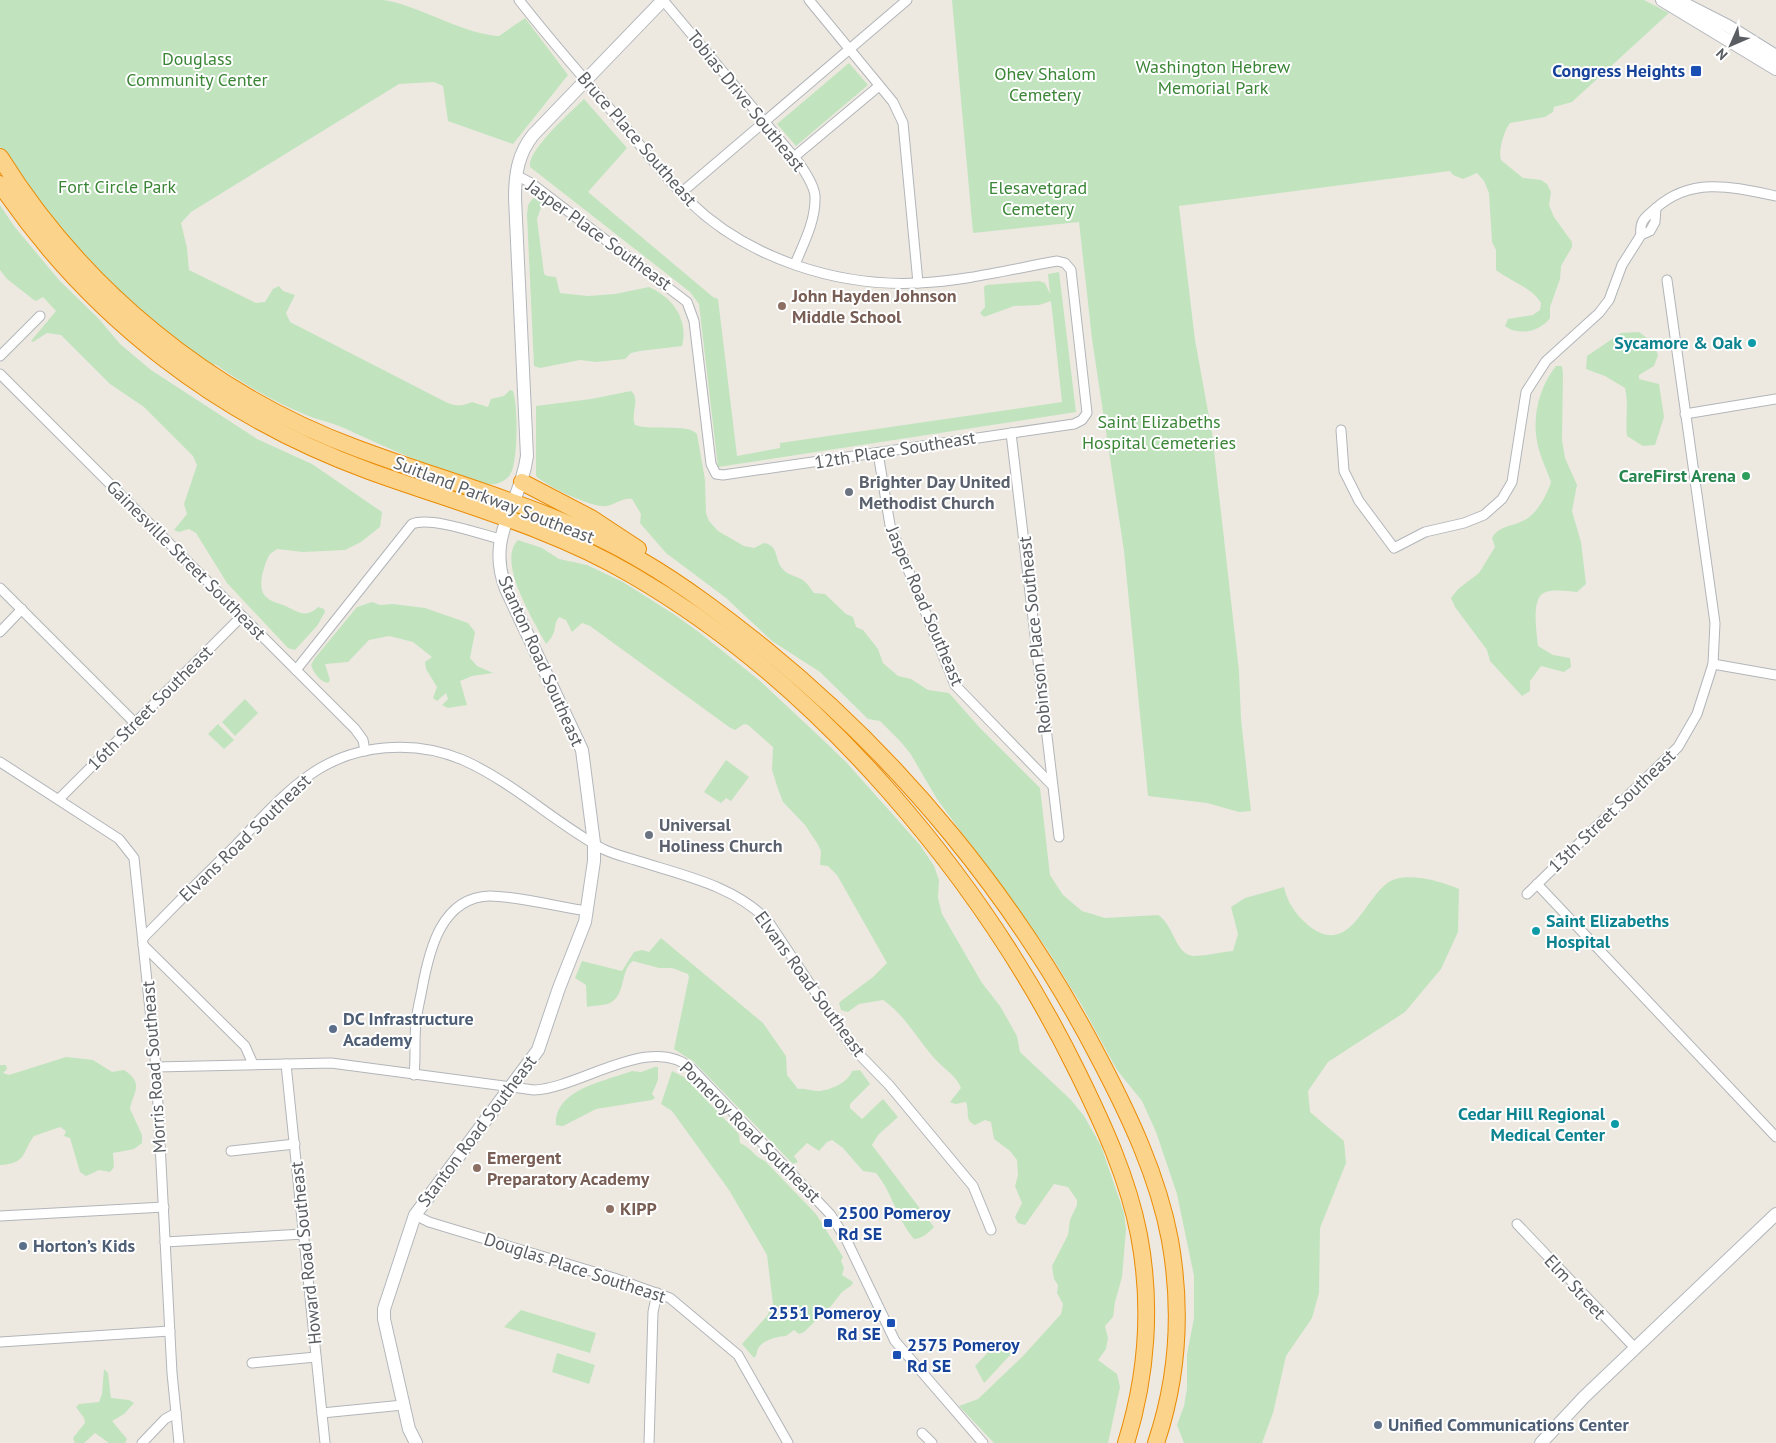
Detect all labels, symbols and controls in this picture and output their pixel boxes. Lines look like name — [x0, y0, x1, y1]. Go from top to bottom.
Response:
north arrow — [1706, 20, 1756, 70]
street label: Tobias Drive Southeast — [682, 25, 810, 176]
text: N — [1712, 45, 1731, 64]
park label: Douglass Community Center — [126, 47, 268, 91]
park label: Washington Hebrew Memorial Park — [1136, 55, 1291, 99]
place label: Congress Heights — [1552, 59, 1685, 82]
park label: Ohev Shalom Cemetery — [994, 62, 1096, 106]
marker: Congress Heights — [1689, 64, 1703, 78]
street label: Bruce Place Southeast — [573, 67, 702, 211]
street label: Jasper Place Southeast — [521, 174, 676, 295]
park label: Fort Circle Park — [58, 175, 176, 198]
park label: Elesavetgrad Cemetery — [989, 176, 1087, 220]
place label: John Hayden Johnson Middle School — [791, 284, 957, 328]
marker: John Hayden Johnson Middle School — [776, 300, 788, 312]
place label: Sycamore & Oak — [1614, 331, 1742, 354]
marker: Sycamore & Oak — [1746, 337, 1758, 349]
park label: Saint Elizabeths Hospital Cemeteries — [1082, 410, 1236, 454]
street label: 12th Place Southeast — [813, 425, 977, 474]
street label: Suitland Parkway Southeast — [391, 451, 598, 548]
place label: CareFirst Arena — [1619, 464, 1736, 487]
place label: Brighter Day United Methodist Church — [859, 470, 1011, 514]
marker: CareFirst Arena — [1740, 470, 1752, 482]
street label: Gainesville Street Southeast — [102, 475, 271, 644]
marker: Brighter Day United Methodist Church — [843, 486, 855, 498]
street label: Jasper Road Southeast — [881, 522, 969, 689]
street label: Robinson Place Southeast — [1013, 535, 1056, 735]
street label: Stanton Road Southeast — [493, 572, 589, 750]
street label: 16th Street Southeast — [82, 640, 217, 775]
street label: 13th Street Southeast — [1543, 744, 1680, 877]
street label: Elvans Road Southeast — [174, 769, 315, 906]
place label: Universal Holiness Church — [659, 813, 782, 857]
marker: Universal Holiness Church — [643, 829, 655, 841]
street label: Elvans Road Southeast — [750, 906, 871, 1061]
place label: Saint Elizabeths Hospital — [1546, 909, 1670, 953]
marker: Saint Elizabeths Hospital — [1530, 925, 1542, 937]
street label: Morris Road Southeast — [136, 980, 171, 1154]
place label: DC Infrastructure Academy — [343, 1007, 474, 1051]
marker: DC Infrastructure Academy — [327, 1023, 339, 1035]
street label: Stanton Road Southeast — [412, 1050, 541, 1211]
street label: Pomeroy Road Southeast — [675, 1056, 826, 1207]
place label: Cedar Hill Regional Medical Center — [1458, 1102, 1606, 1146]
marker: Cedar Hill Regional Medical Center — [1609, 1118, 1621, 1130]
place label: Emergent Preparatory Academy — [487, 1146, 650, 1190]
street label: Howard Road Southeast — [284, 1160, 327, 1346]
marker: Emergent Preparatory Academy — [471, 1162, 483, 1174]
place label: KIPP — [620, 1197, 657, 1220]
place label: 2500 Pomeroy Rd SE — [838, 1201, 951, 1245]
marker: KIPP — [604, 1203, 616, 1215]
marker: 2500 Pomeroy Rd SE — [822, 1217, 834, 1229]
street label: Douglas Place Southeast — [481, 1227, 669, 1308]
place label: Horton’s Kids — [33, 1234, 135, 1257]
marker: Horton’s Kids — [17, 1240, 29, 1252]
street label: Elm Street — [1540, 1249, 1611, 1324]
place label: 2551 Pomeroy Rd SE — [768, 1301, 881, 1345]
marker: 2551 Pomeroy Rd SE — [885, 1317, 897, 1329]
place label: 2575 Pomeroy Rd SE — [907, 1333, 1020, 1377]
marker: 2575 Pomeroy Rd SE — [891, 1349, 903, 1361]
place label: Unified Communications Center — [1388, 1413, 1629, 1436]
marker: Unified Communications Center — [1372, 1419, 1384, 1431]

